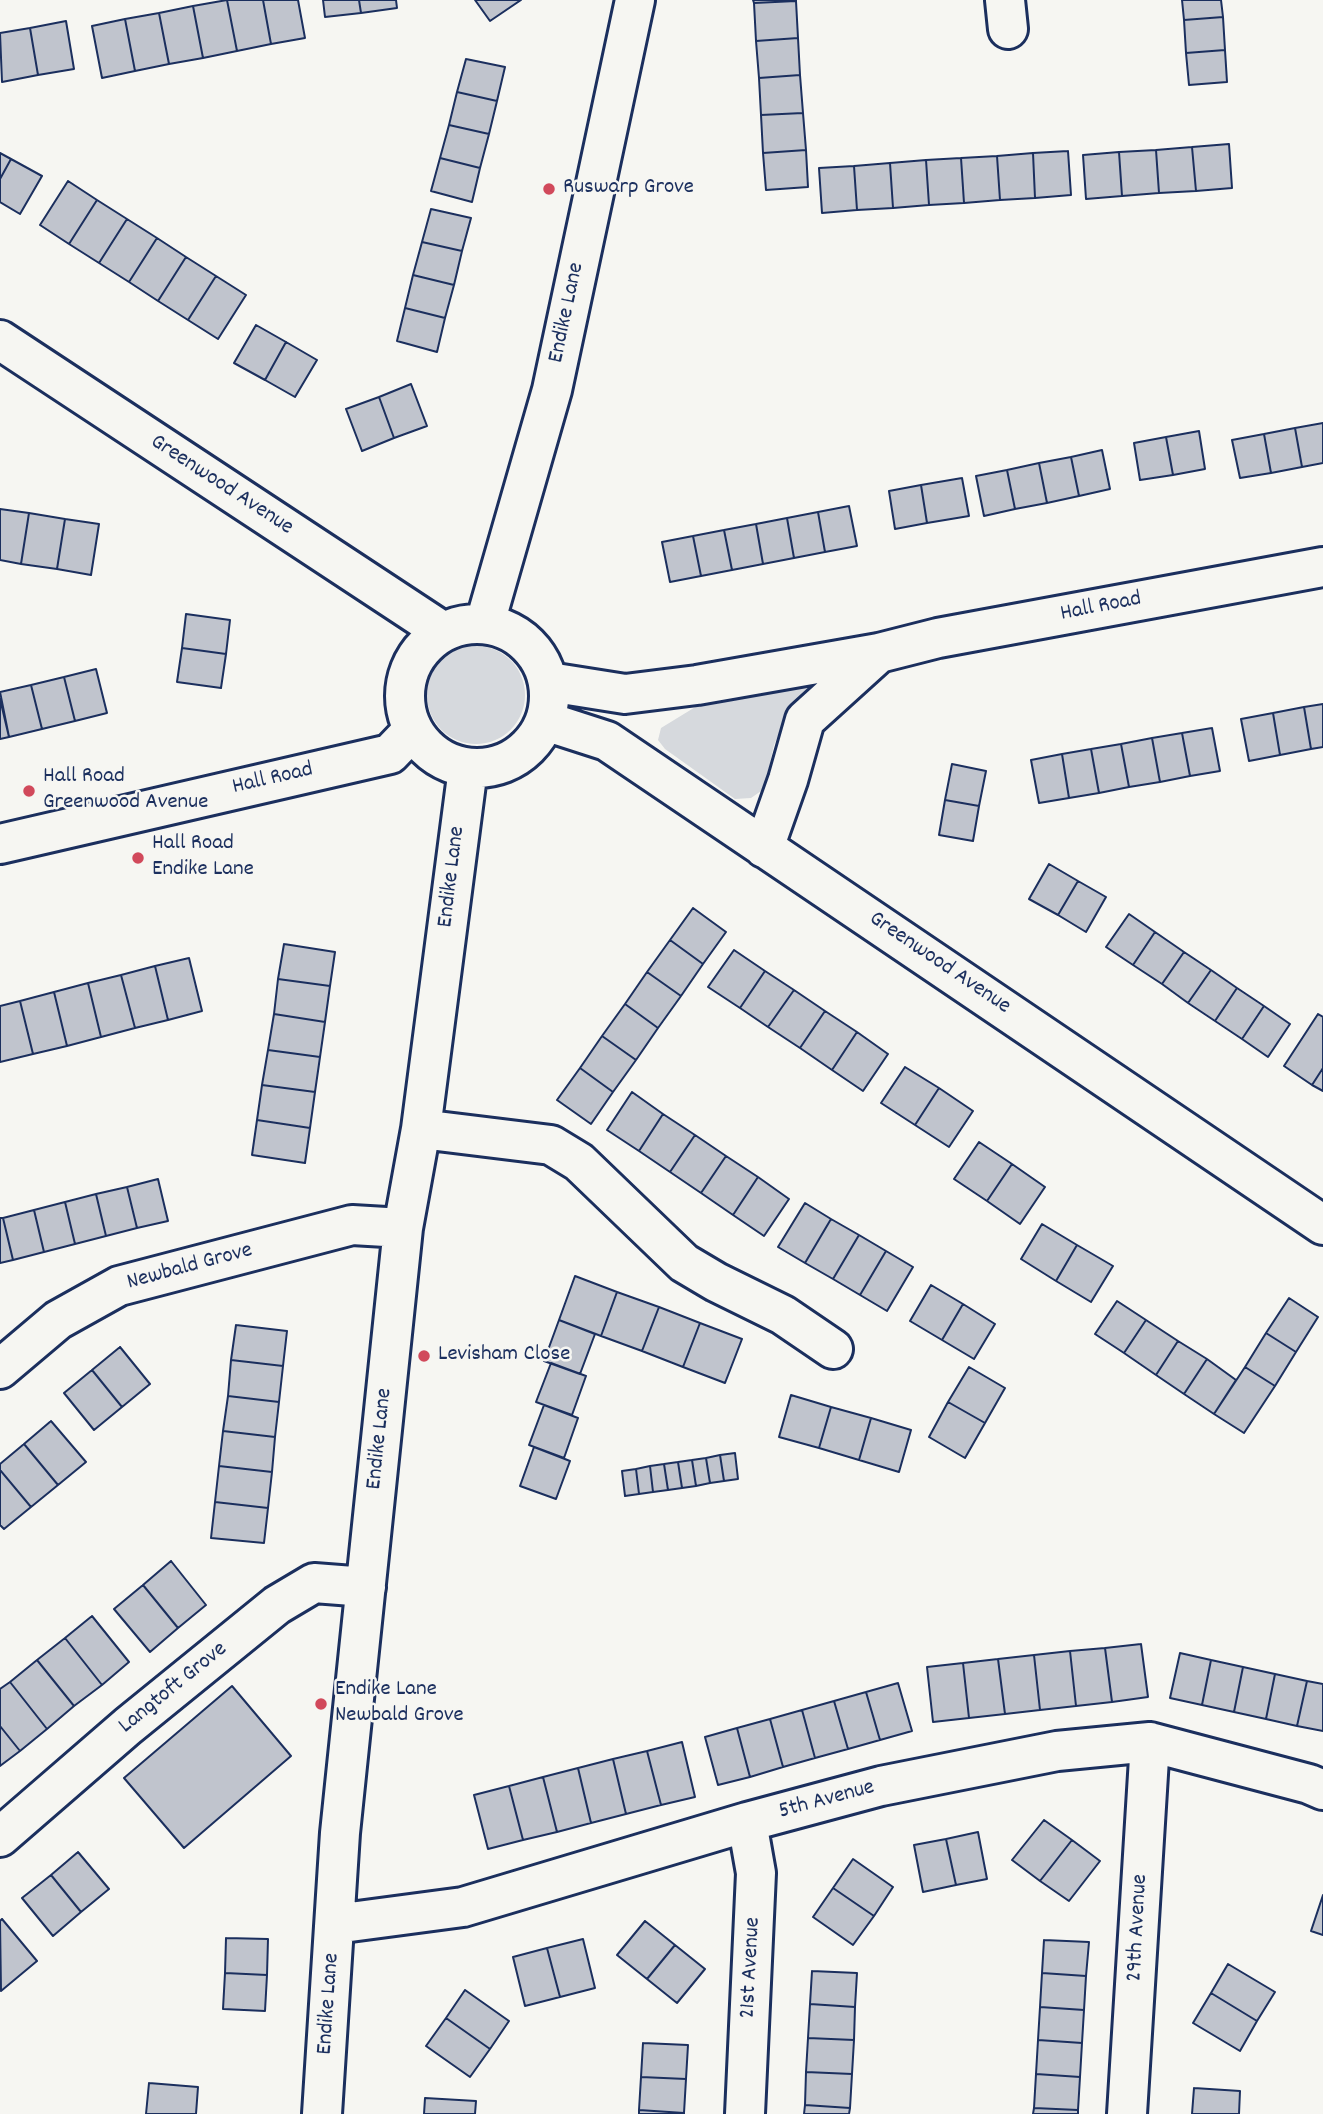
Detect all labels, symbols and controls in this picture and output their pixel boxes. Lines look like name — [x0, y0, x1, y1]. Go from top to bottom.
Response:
place label: Ruswarp Grove — [563, 175, 694, 203]
marker: Ruswarp Grove — [541, 181, 557, 197]
street label: Endike Lane — [544, 260, 592, 366]
street label: Greenwood Avenue — [144, 429, 298, 543]
street label: Hall Road — [1058, 587, 1144, 629]
street label: Hall Road — [230, 757, 316, 803]
place label: Hall Road Greenwood Avenue — [43, 764, 208, 818]
marker: Hall Road Greenwood Avenue — [21, 783, 37, 799]
street label: Endike Lane — [433, 825, 473, 929]
place label: Hall Road Endike Lane — [152, 831, 254, 885]
marker: Hall Road Endike Lane — [130, 850, 146, 866]
street label: Greenwood Avenue — [863, 906, 1015, 1022]
street label: Newbald Grove — [124, 1238, 256, 1298]
place label: Levisham Close — [438, 1342, 570, 1370]
marker: Levisham Close — [416, 1348, 432, 1364]
street label: Endike Lane — [362, 1387, 400, 1491]
street label: Langtoft Grove — [114, 1637, 234, 1741]
place label: Endike Lane Newbald Grove — [335, 1677, 464, 1731]
marker: Endike Lane Newbald Grove — [313, 1696, 329, 1712]
street label: 5th Avenue — [776, 1775, 878, 1827]
street label: 29th Avenue — [1122, 1873, 1156, 1983]
street label: 21st Avenue — [736, 1917, 768, 2019]
street label: Endike Lane — [313, 1952, 347, 2056]

